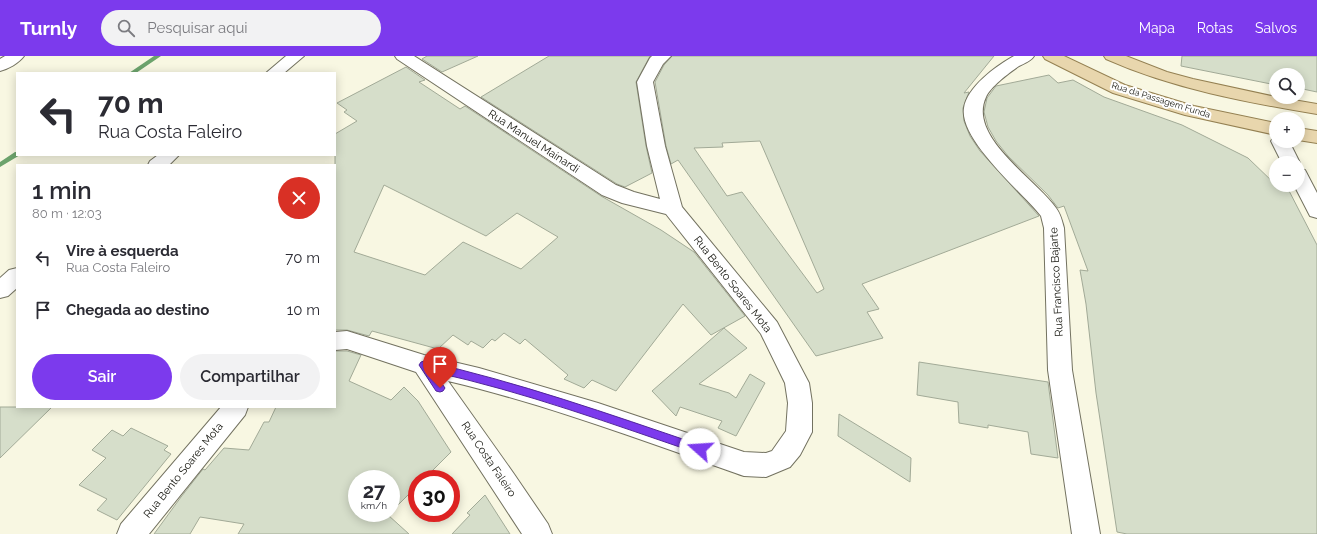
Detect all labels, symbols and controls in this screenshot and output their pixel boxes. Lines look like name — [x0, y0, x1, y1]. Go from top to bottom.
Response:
search box — [101, 10, 381, 46]
text: Turnly — [20, 17, 77, 39]
icon: search — [115, 17, 137, 39]
text: Pesquisar aqui — [147, 19, 248, 37]
text: Mapa — [1139, 20, 1175, 36]
text: Rotas — [1197, 20, 1233, 36]
text: Salvos — [1255, 20, 1297, 36]
map controls — [1269, 68, 1305, 192]
button: search — [1269, 68, 1305, 104]
street label: Rua da Passagem Funda — [1110, 80, 1212, 120]
text: 70 m — [98, 87, 164, 120]
icon: left — [32, 88, 84, 140]
street label: Rua Manuel Mainardi — [486, 107, 582, 176]
button: + — [1269, 112, 1305, 148]
text: Rua Costa Faleiro — [98, 121, 242, 142]
button: − — [1269, 156, 1305, 192]
text: 1 min — [32, 176, 92, 205]
button: close — [278, 177, 320, 219]
text: 80 m · 12:03 — [32, 206, 102, 221]
street label: Rua Francisco Bajarte — [1047, 226, 1066, 337]
street label: Rua Bento Soares Mota — [691, 234, 774, 335]
text: Vire à esquerda — [66, 242, 179, 260]
icon: left — [32, 247, 54, 269]
text: 70 m — [285, 249, 320, 267]
text: Rua Costa Faleiro — [66, 260, 170, 275]
icon: arrive — [32, 299, 54, 321]
text: Chegada ao destino — [66, 301, 209, 319]
text: 10 m — [287, 301, 320, 319]
pin — [423, 347, 457, 388]
icon: arrive — [429, 353, 451, 375]
button: Sair — [32, 354, 172, 400]
button: Compartilhar — [180, 354, 320, 400]
street label: Rua Costa Faleiro — [459, 419, 519, 500]
street label: Rua Bento Soares Mota — [141, 420, 226, 521]
position arrow — [679, 428, 721, 470]
speed limit sign: 30 — [408, 470, 460, 522]
text: 27 — [363, 479, 385, 503]
text: km/h — [361, 500, 387, 511]

